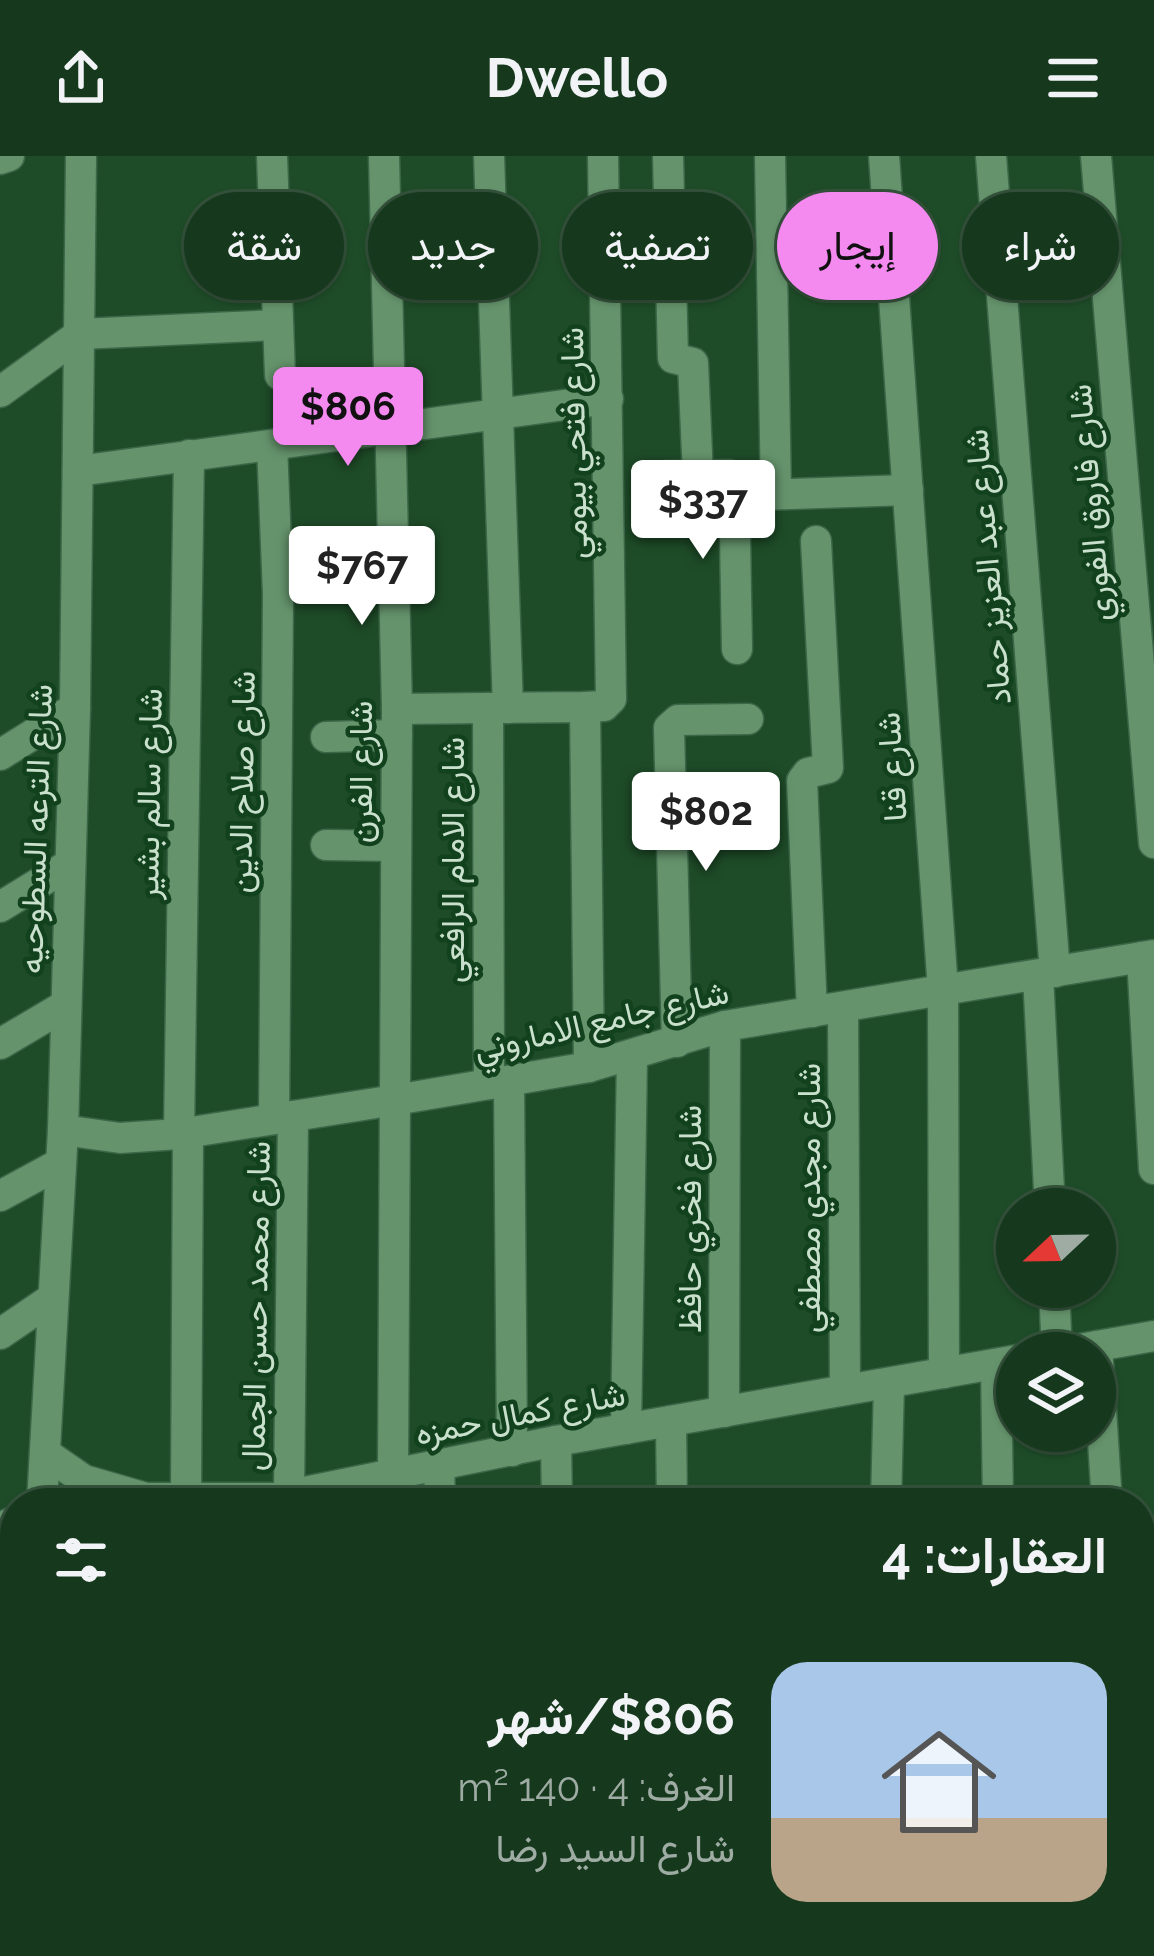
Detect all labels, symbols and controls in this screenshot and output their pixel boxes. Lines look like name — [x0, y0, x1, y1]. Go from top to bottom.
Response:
icon: share — [48, 45, 114, 111]
icon: menu — [1040, 45, 1106, 111]
text: Dwello — [486, 46, 668, 110]
chip: شقة — [184, 192, 344, 300]
chip: جديد — [368, 192, 538, 300]
chip: تصفية — [562, 192, 753, 300]
chip: إيجار — [777, 192, 938, 300]
chip: شراء — [962, 192, 1119, 300]
street label: شارع فتحي بيومي — [552, 327, 602, 559]
pin: $806 — [277, 367, 419, 469]
street label: شارع فاروق الفوري — [1060, 382, 1126, 623]
text: $806 — [300, 383, 396, 429]
street label: شارع عبد العزيز حماد — [956, 427, 1022, 706]
pin: $337 — [632, 460, 774, 562]
text: $337 — [658, 476, 748, 522]
pin: $767 — [291, 526, 433, 628]
text: $767 — [316, 542, 408, 588]
street label: شارع صلاح الدين — [220, 670, 266, 894]
street label: شارع الترعه السطوحيه — [11, 684, 63, 975]
street label: شارع سالم بشير — [127, 688, 173, 901]
street label: شارع الفرن — [341, 701, 383, 843]
street label: شارع قنا — [868, 711, 918, 823]
street label: شارع الامام الرافعي — [433, 737, 479, 983]
pin: $802 — [635, 772, 777, 874]
text: $802 — [659, 788, 753, 834]
street label: شارع جامع الاماروني — [470, 972, 734, 1076]
street label: شارع مجدي مصطفي — [789, 1063, 835, 1333]
street label: شارع فخري حافظ — [670, 1105, 716, 1333]
street label: شارع محمد حسن الجمال — [233, 1141, 281, 1472]
north arrow — [996, 1188, 1116, 1308]
map controls — [996, 1188, 1116, 1452]
button: layers — [996, 1332, 1116, 1452]
street label: شارع كمال حمزه — [412, 1374, 629, 1456]
text: العقارات: 4 — [882, 1525, 1107, 1585]
icon: filters — [48, 1527, 114, 1593]
text: $806/شهر — [488, 1686, 735, 1746]
icon: home — [867, 1710, 1011, 1854]
text: الغرف: 4 · 140 m² — [458, 1764, 735, 1810]
text: شارع السيد رضا — [495, 1825, 735, 1871]

